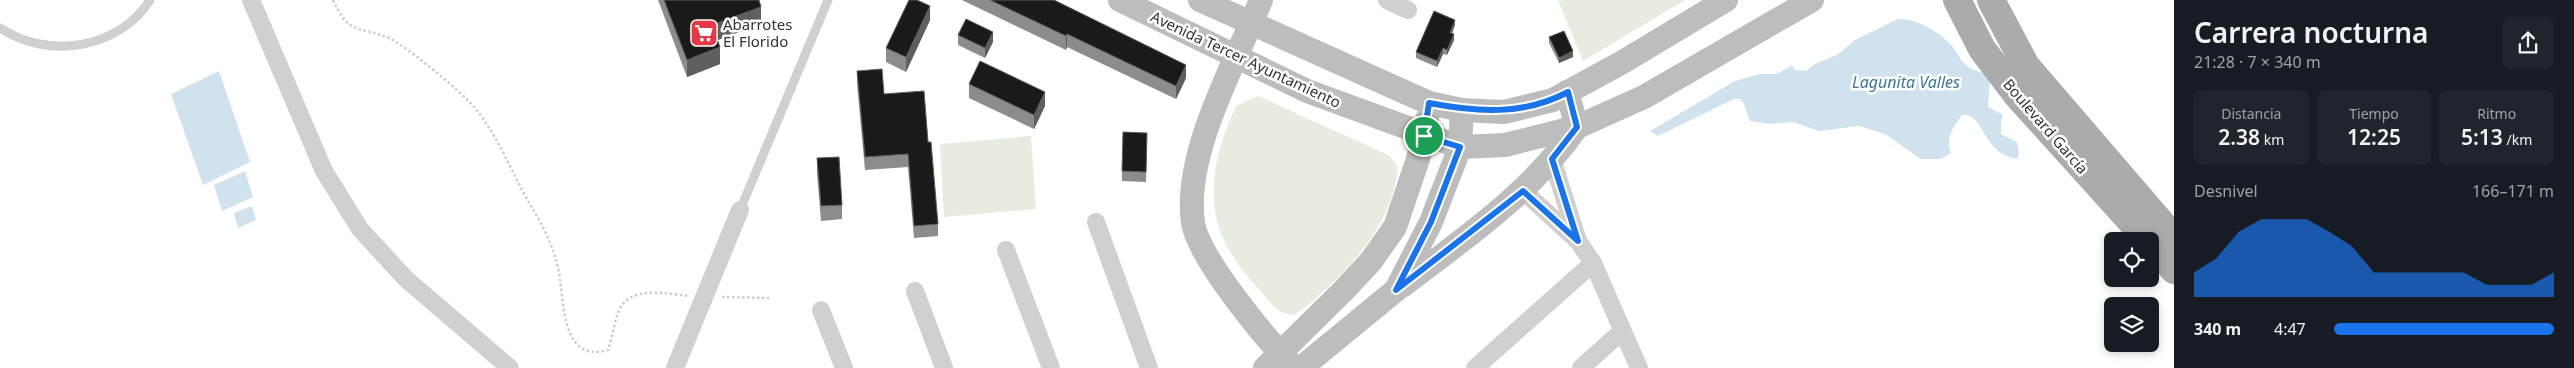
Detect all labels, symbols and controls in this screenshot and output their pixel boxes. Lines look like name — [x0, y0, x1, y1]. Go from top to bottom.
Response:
street label: Avenida Tercer Ayuntamiento — [1148, 6, 1344, 112]
text: Carrera nocturna — [2194, 13, 2428, 51]
place label: Abarrotes El Florido — [723, 14, 792, 51]
button: share — [2502, 17, 2554, 69]
supermarket icon: Abarrotes El Florido — [689, 18, 719, 48]
text: 21:28 · 7 × 340 m — [2194, 51, 2321, 73]
water label: Lagunita Valles — [1852, 71, 1960, 93]
street label: Boulevard García — [1999, 74, 2093, 178]
text: Distancia — [2221, 104, 2281, 123]
text: Tiempo — [2349, 104, 2399, 123]
text: Ritmo — [2477, 104, 2516, 123]
pin — [1403, 115, 1445, 157]
icon: arrive — [1410, 122, 1438, 150]
text: 2.38 — [2218, 123, 2260, 151]
text: 12:25 — [2347, 123, 2401, 151]
text: 5:13 — [2461, 123, 2503, 151]
text: km — [2260, 130, 2284, 149]
text: /km — [2503, 130, 2532, 149]
text: Desnivel — [2194, 180, 2258, 202]
text: 166–171 m — [2472, 180, 2554, 202]
map controls — [2104, 232, 2159, 352]
button: locate — [2104, 232, 2159, 287]
button: layers — [2104, 297, 2159, 352]
text: 340 m — [2194, 318, 2241, 340]
text: 4:47 — [2274, 318, 2306, 340]

